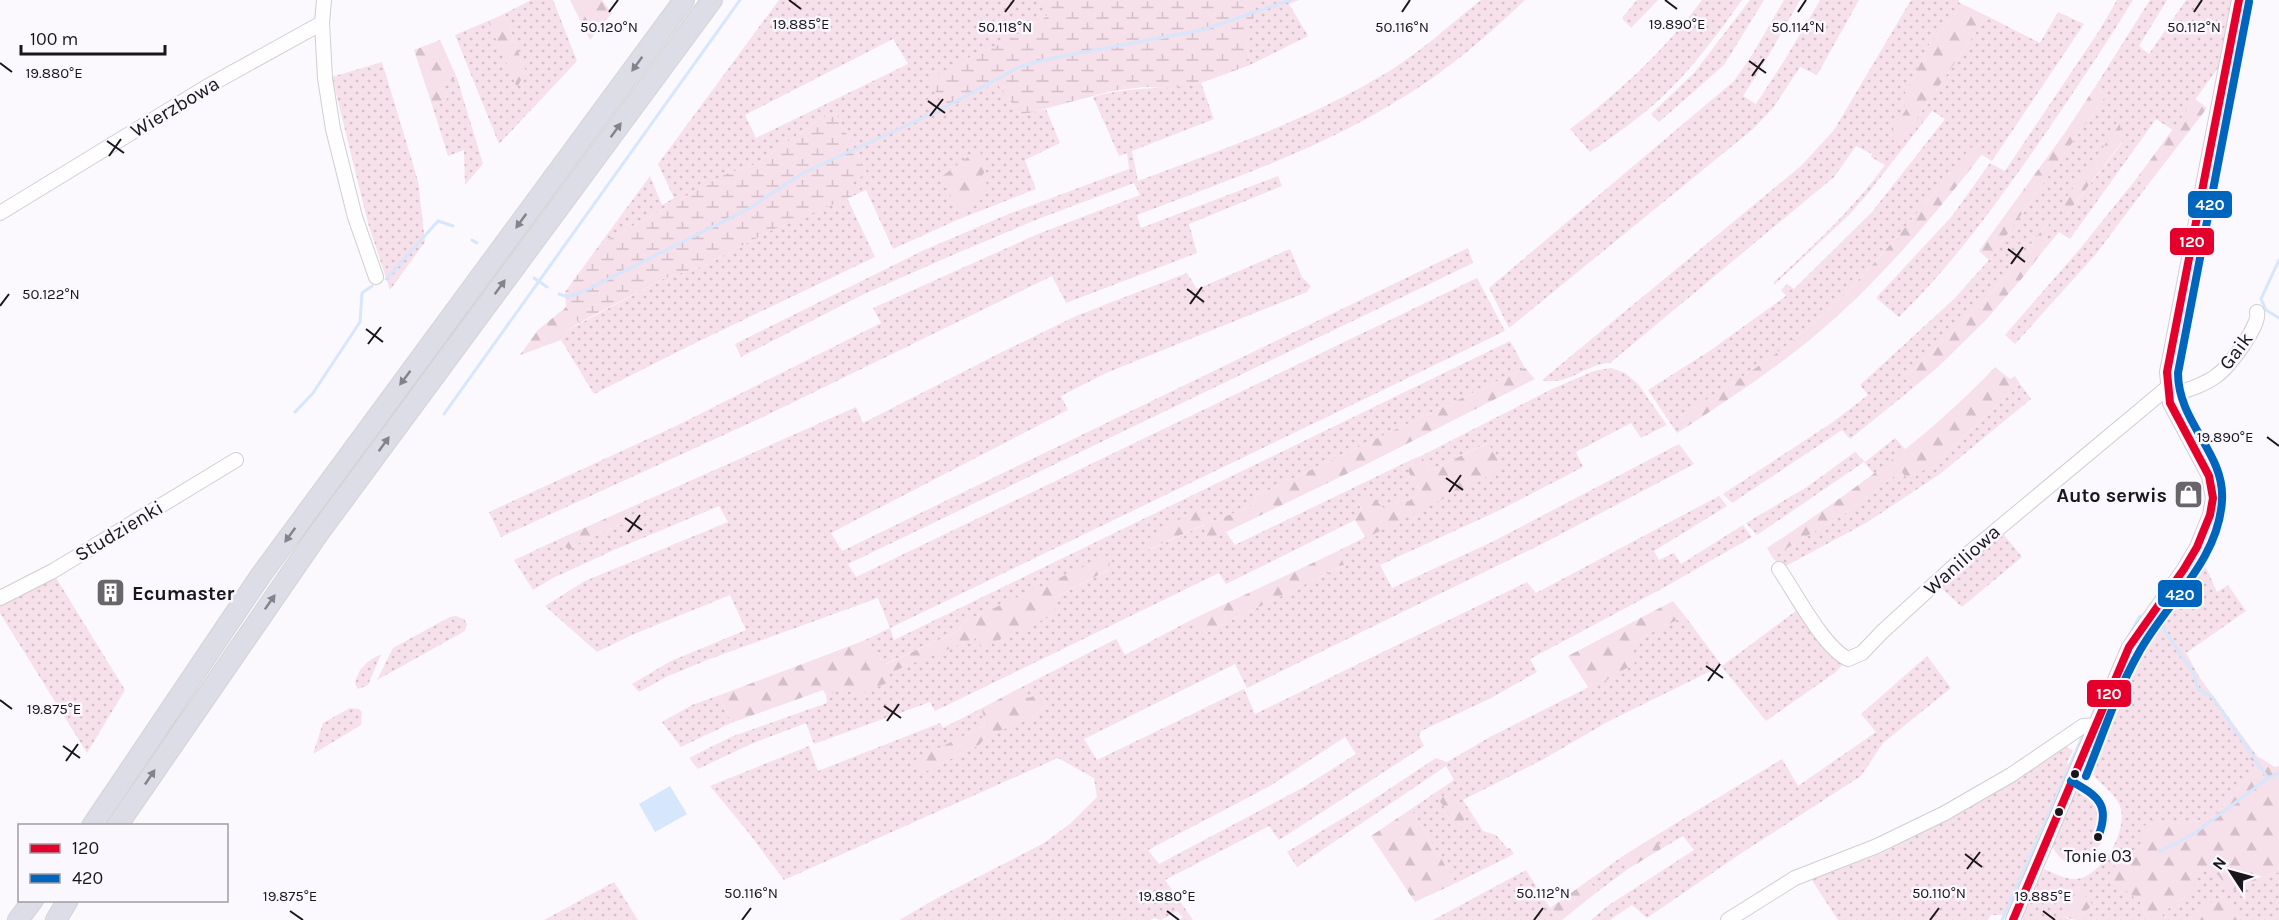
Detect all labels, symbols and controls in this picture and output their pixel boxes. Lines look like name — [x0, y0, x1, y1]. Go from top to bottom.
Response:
text: 19.885°E — [773, 15, 829, 33]
text: 19.890°E — [1649, 15, 1705, 33]
scale bar — [21, 18, 165, 56]
text: 50.120°N — [580, 18, 638, 36]
text: 50.118°N — [978, 18, 1032, 36]
text: 50.116°N — [1375, 18, 1429, 36]
text: 50.114°N — [1771, 18, 1825, 36]
text: 50.112°N — [2167, 18, 2221, 36]
text: 100 m — [30, 28, 78, 50]
one-way arrow — [631, 56, 643, 72]
text: 19.880°E — [25, 64, 83, 82]
street label: Wierzbowa — [127, 72, 223, 142]
one-way arrow — [610, 123, 622, 139]
line badge: 420 — [2187, 190, 2233, 219]
text: 420 — [2195, 195, 2225, 214]
one-way arrow — [515, 212, 527, 228]
line badge: 120 — [2169, 227, 2215, 256]
text: 120 — [2179, 232, 2205, 251]
one-way arrow — [494, 280, 506, 296]
text: 50.122°N — [22, 285, 80, 303]
street label: Gaik — [2214, 328, 2258, 374]
one-way arrow — [399, 369, 411, 385]
text: 19.890°E — [2197, 428, 2253, 446]
one-way arrow — [378, 437, 390, 453]
shop icon: Auto serwis — [2172, 479, 2204, 511]
place label: Auto serwis — [2056, 484, 2167, 507]
street label: Studzienki — [71, 496, 167, 566]
street label: Waniliowa — [1919, 520, 2005, 600]
one-way arrow — [284, 527, 296, 543]
building icon: Ecumaster — [95, 577, 127, 609]
line badge: 420 — [2157, 579, 2203, 608]
place label: Ecumaster — [132, 582, 235, 605]
text: 420 — [2165, 585, 2195, 604]
one-way arrow — [264, 594, 275, 610]
line badge: 120 — [2086, 679, 2132, 708]
text: 120 — [2096, 684, 2122, 703]
text: 19.875°E — [27, 700, 81, 718]
unlabelled marker — [2069, 768, 2081, 780]
one-way arrow — [144, 769, 155, 785]
unlabelled marker — [2053, 806, 2065, 818]
legend — [18, 824, 228, 902]
marker: Tonie 03 — [2092, 831, 2104, 843]
text: 120 — [72, 837, 99, 859]
north arrow — [2201, 842, 2261, 902]
place label: Tonie 03 — [2064, 845, 2132, 867]
text: N — [2208, 853, 2230, 874]
text: 420 — [72, 867, 103, 889]
text: 50.116°N — [724, 884, 778, 902]
text: 50.112°N — [1516, 884, 1570, 902]
text: 50.110°N — [1912, 884, 1966, 902]
text: 19.875°E — [263, 887, 317, 905]
text: 19.880°E — [1138, 887, 1196, 905]
text: 19.885°E — [2015, 887, 2071, 905]

